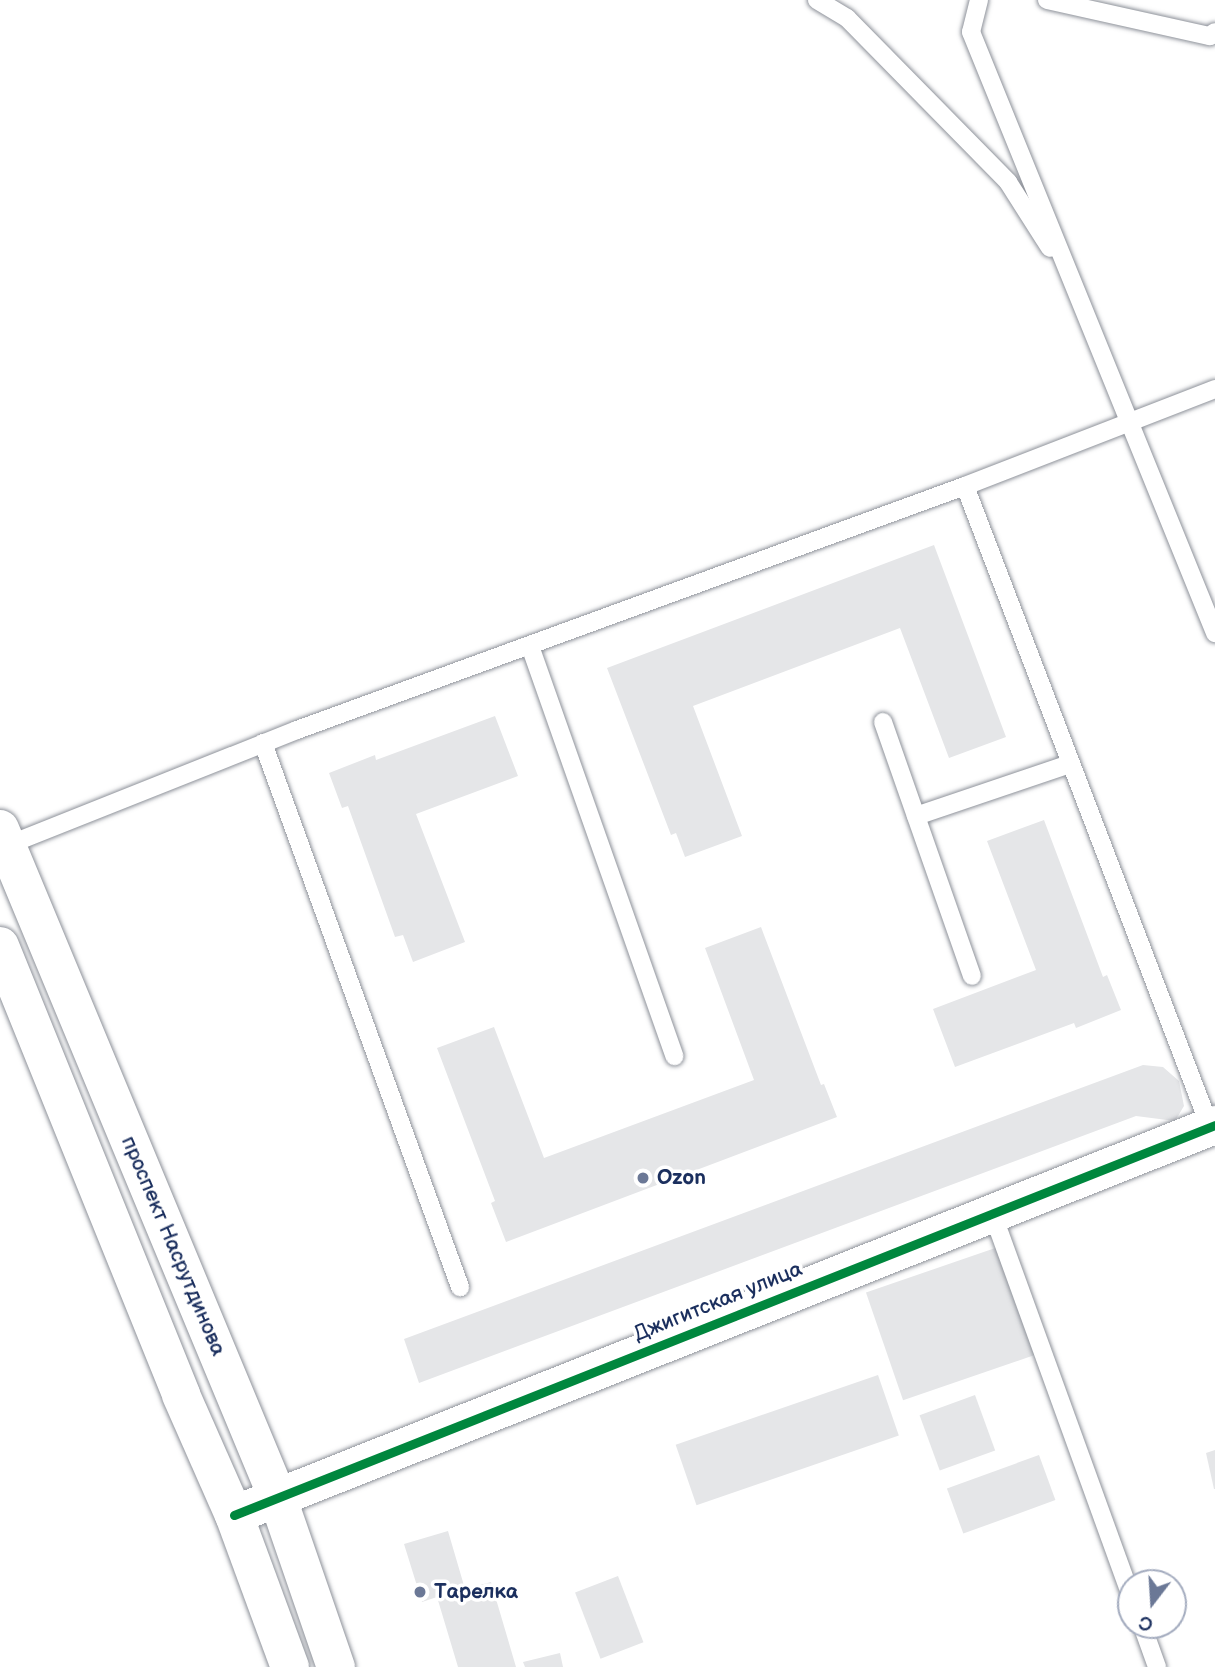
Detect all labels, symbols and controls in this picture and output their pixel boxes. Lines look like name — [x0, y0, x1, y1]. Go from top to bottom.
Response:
street label: проспект Насрутдинова — [115, 1132, 231, 1360]
place label: Ozon — [657, 1165, 706, 1191]
marker: Ozon — [635, 1170, 651, 1186]
street label: Джигитская улица — [630, 1257, 806, 1347]
north arrow — [1117, 1569, 1187, 1639]
place label: Тарелка — [434, 1579, 518, 1605]
marker: Тарелка — [412, 1584, 428, 1600]
text: С — [1137, 1610, 1156, 1636]

